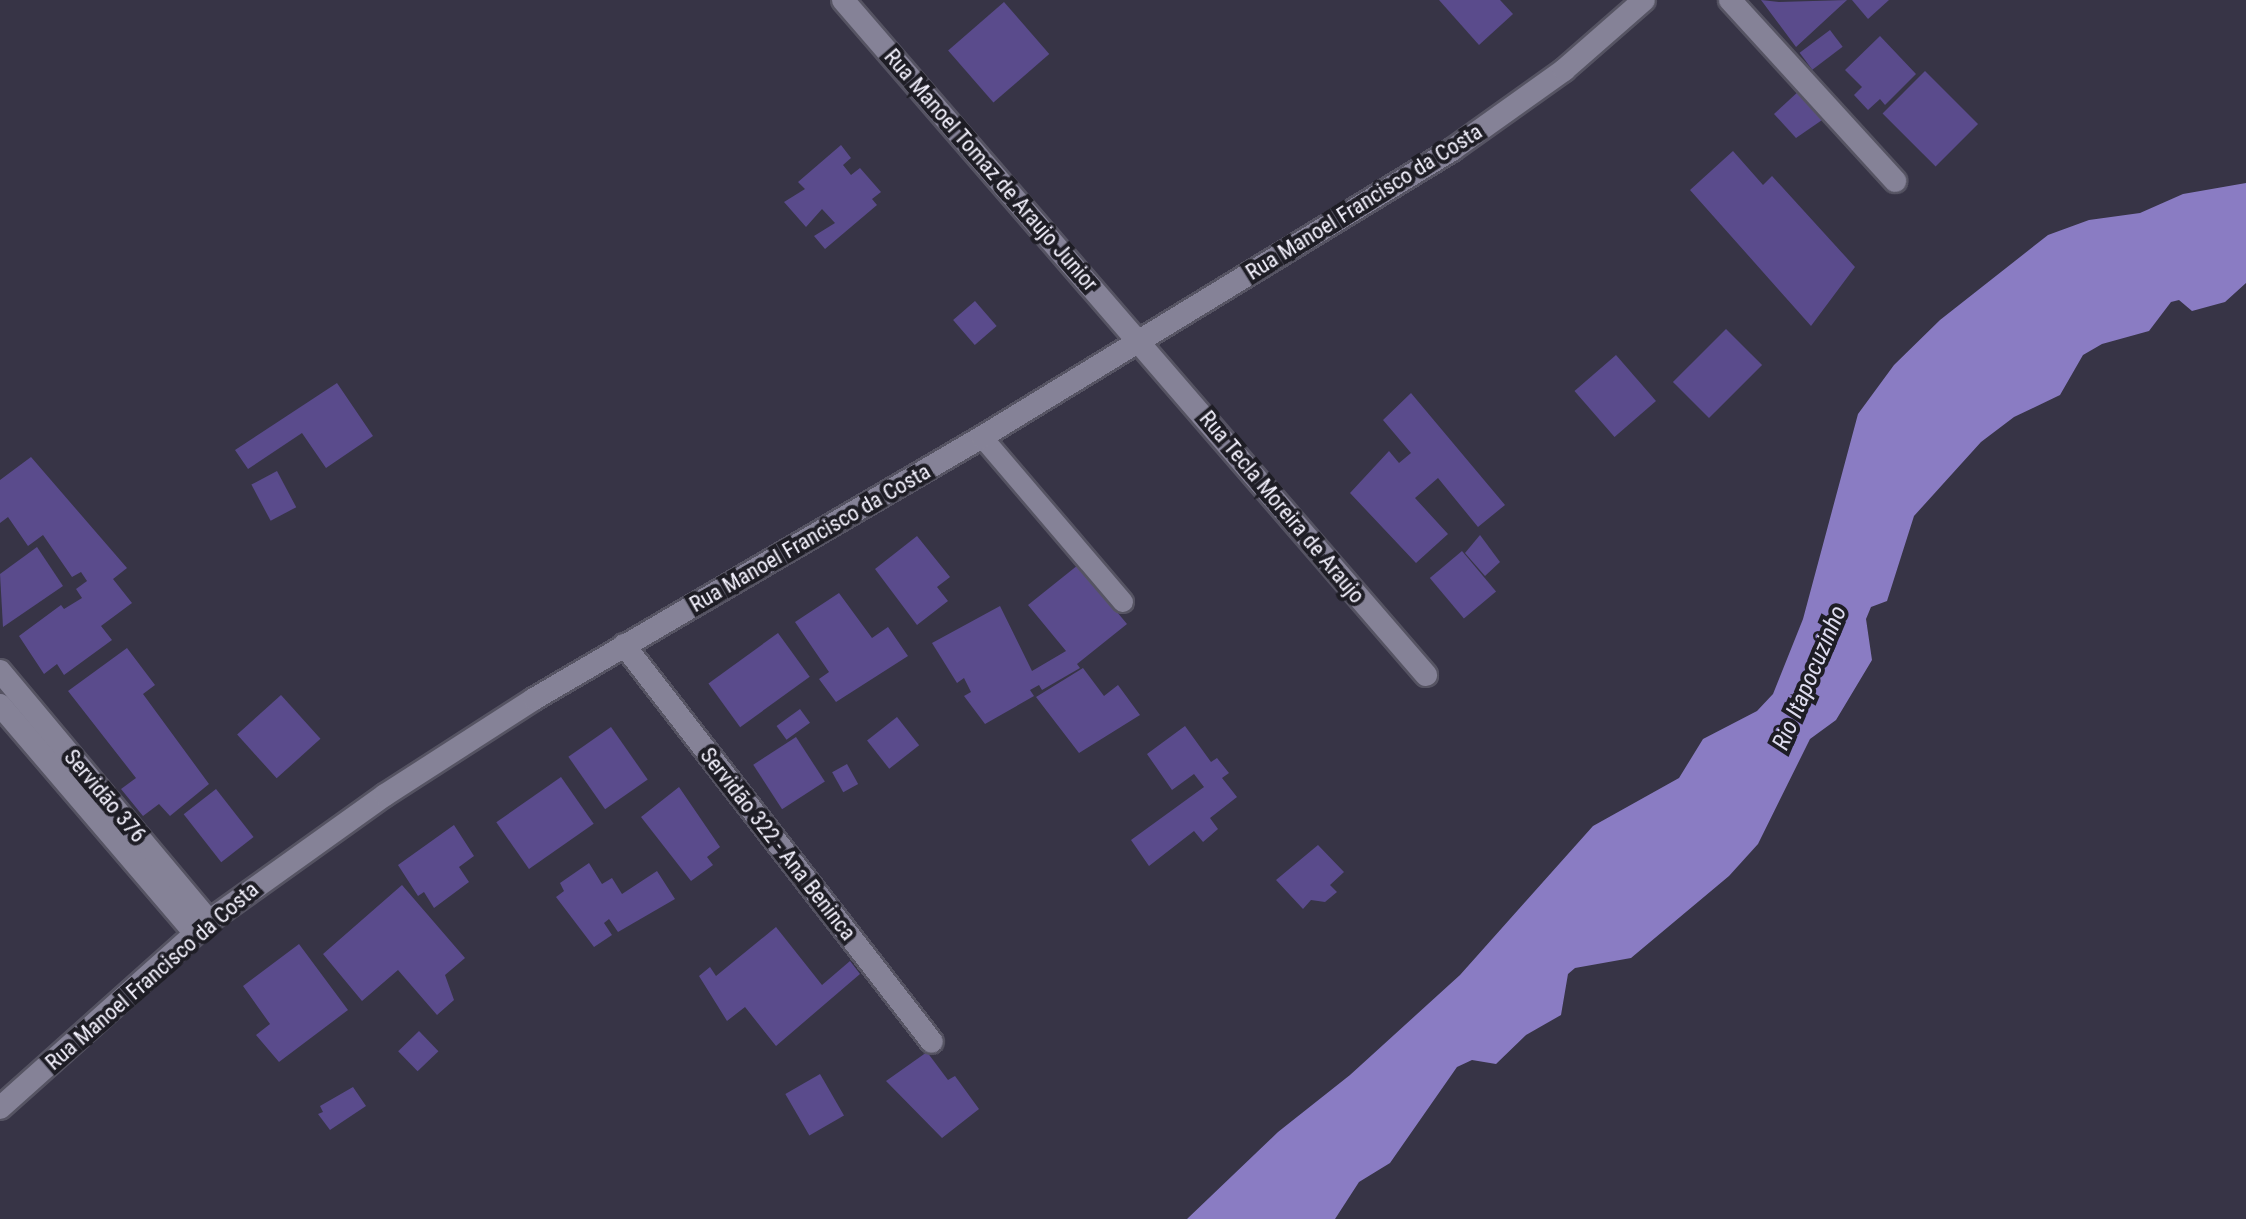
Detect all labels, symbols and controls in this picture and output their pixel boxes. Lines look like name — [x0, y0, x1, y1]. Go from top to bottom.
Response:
street label: Rua Manoel Tomaz de Araujo Junior — [879, 43, 1103, 297]
street label: Rua Manoel Francisco da Costa — [1241, 118, 1487, 286]
street label: Rua Tecla Moreira de Araujo — [1194, 405, 1370, 609]
street label: Rua Manoel Francisco da Costa — [685, 458, 935, 618]
water label: Rio Itapocuzinho — [1767, 602, 1853, 754]
street label: Servidão 322 - Ana Beninca — [695, 742, 861, 946]
street label: Servidão 376 — [59, 744, 151, 848]
street label: Rua Manoel Francisco da Costa — [40, 876, 264, 1076]

